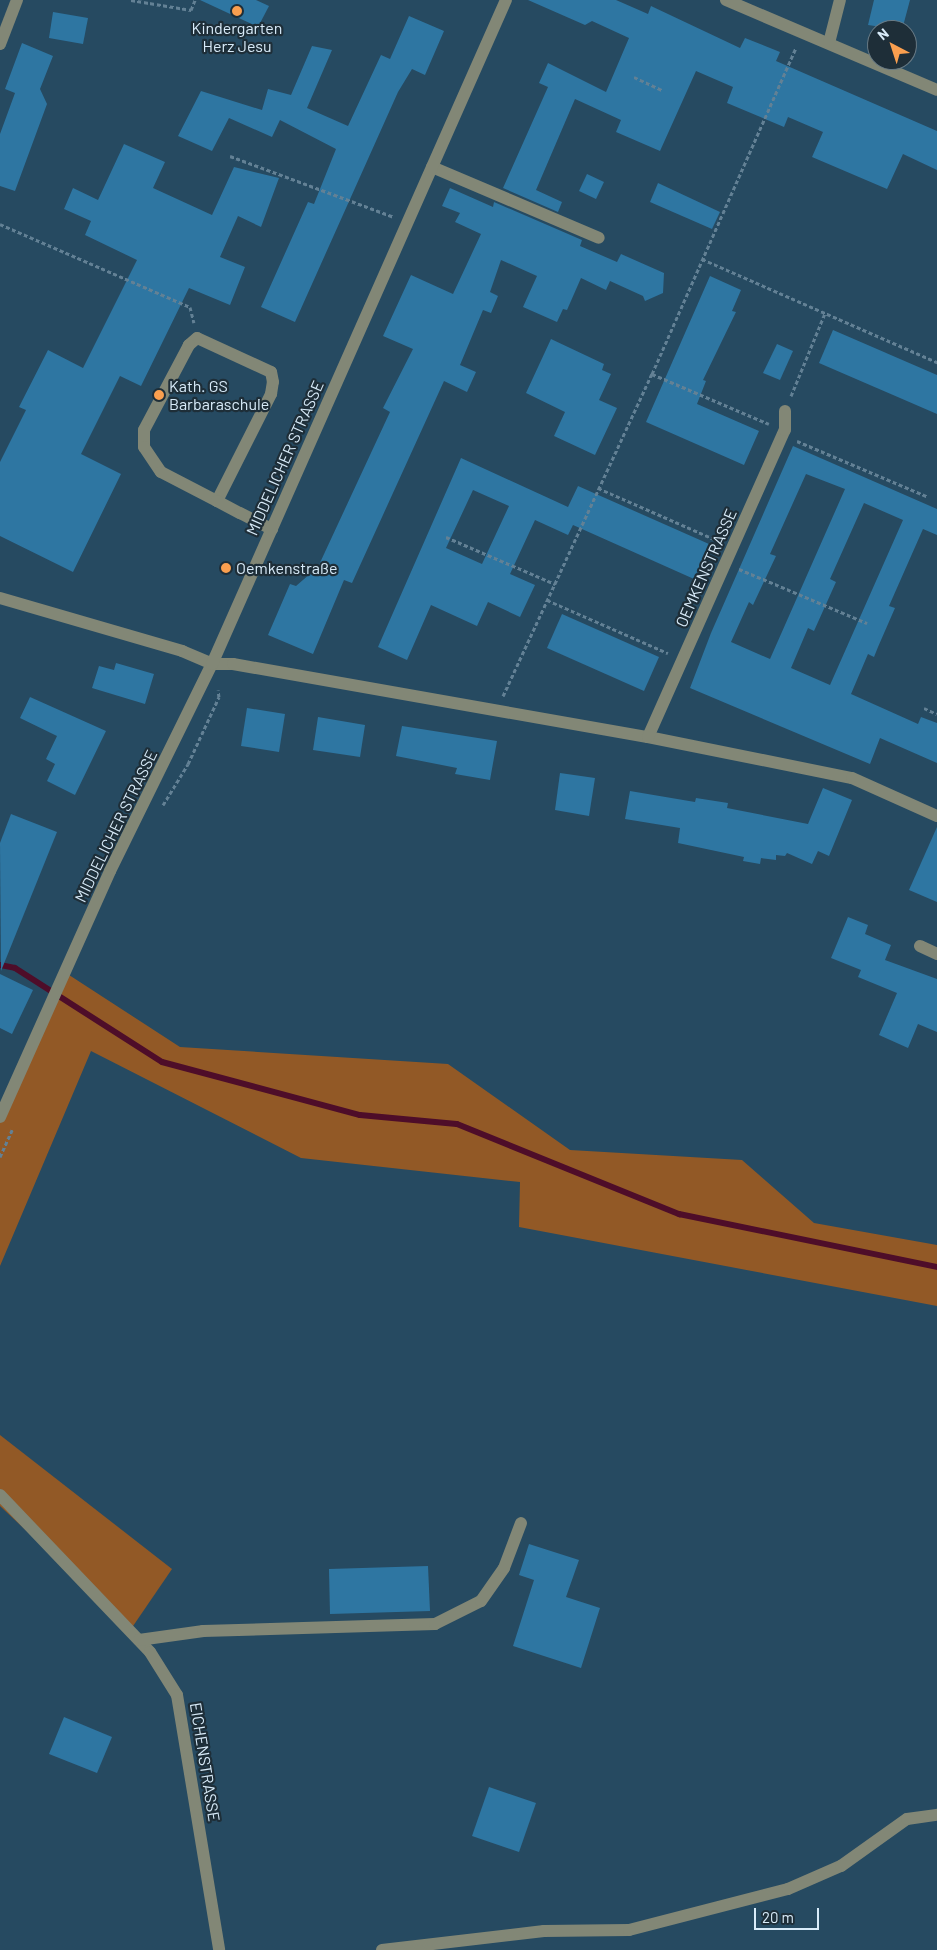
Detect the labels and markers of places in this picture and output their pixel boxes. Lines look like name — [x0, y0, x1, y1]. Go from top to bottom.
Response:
marker: Kindergarten Herz Jesu — [231, 5, 243, 17]
place label: Kindergarten Herz Jesu — [192, 18, 282, 56]
place label: Kath. GS Barbaraschule — [169, 376, 269, 414]
marker: Kath. GS Barbaraschule — [153, 389, 165, 401]
place label: Oemkenstraße — [236, 558, 337, 578]
marker: Oemkenstraße — [220, 562, 232, 574]

